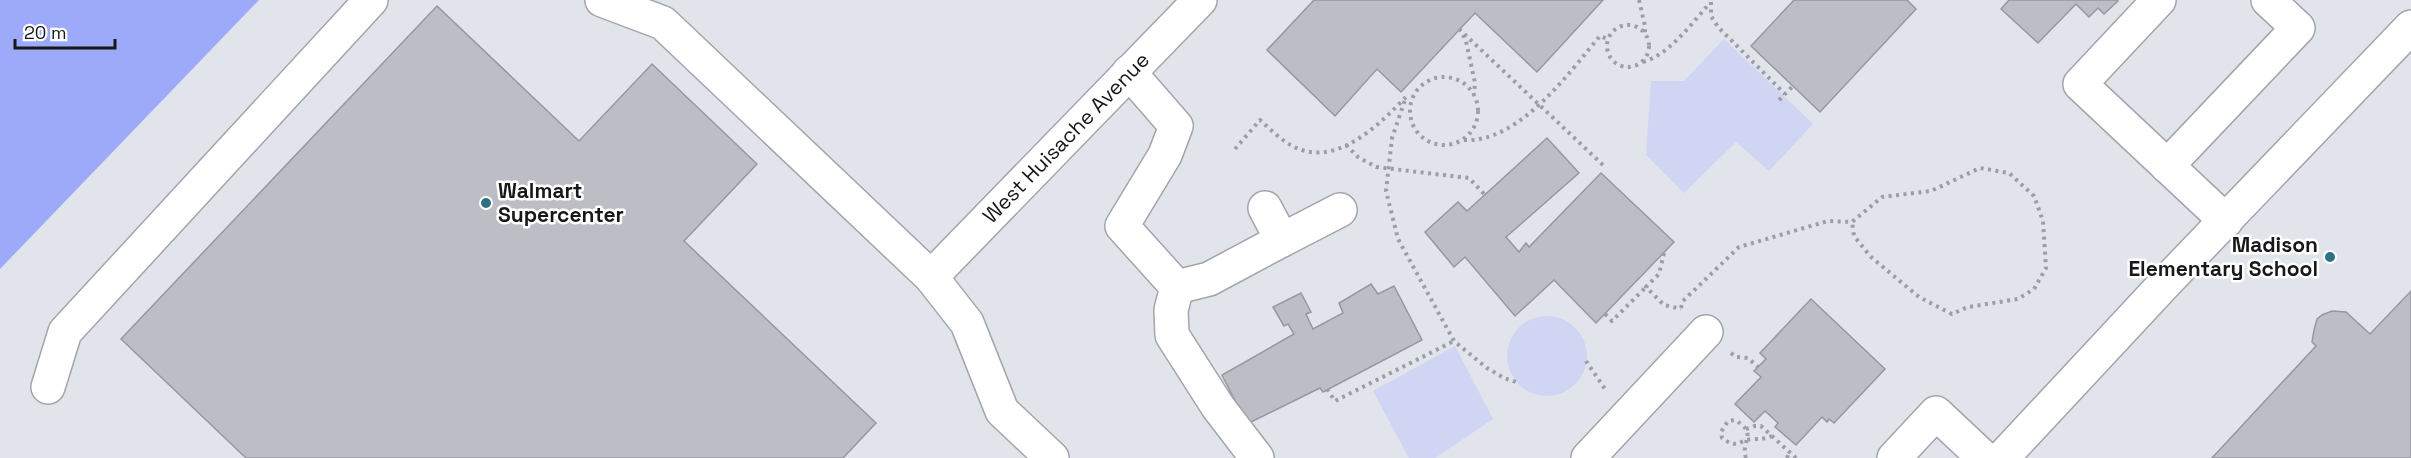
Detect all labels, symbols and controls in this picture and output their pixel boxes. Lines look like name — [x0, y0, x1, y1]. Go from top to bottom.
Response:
scale bar — [15, 12, 116, 50]
text: 20 m — [24, 21, 67, 44]
street label: West Huisache Avenue — [977, 46, 1155, 229]
place label: Walmart Supercenter — [498, 177, 624, 228]
marker: Walmart Supercenter — [479, 196, 493, 210]
place label: Madison Elementary School — [2128, 231, 2318, 282]
marker: Madison Elementary School — [2323, 250, 2337, 264]

